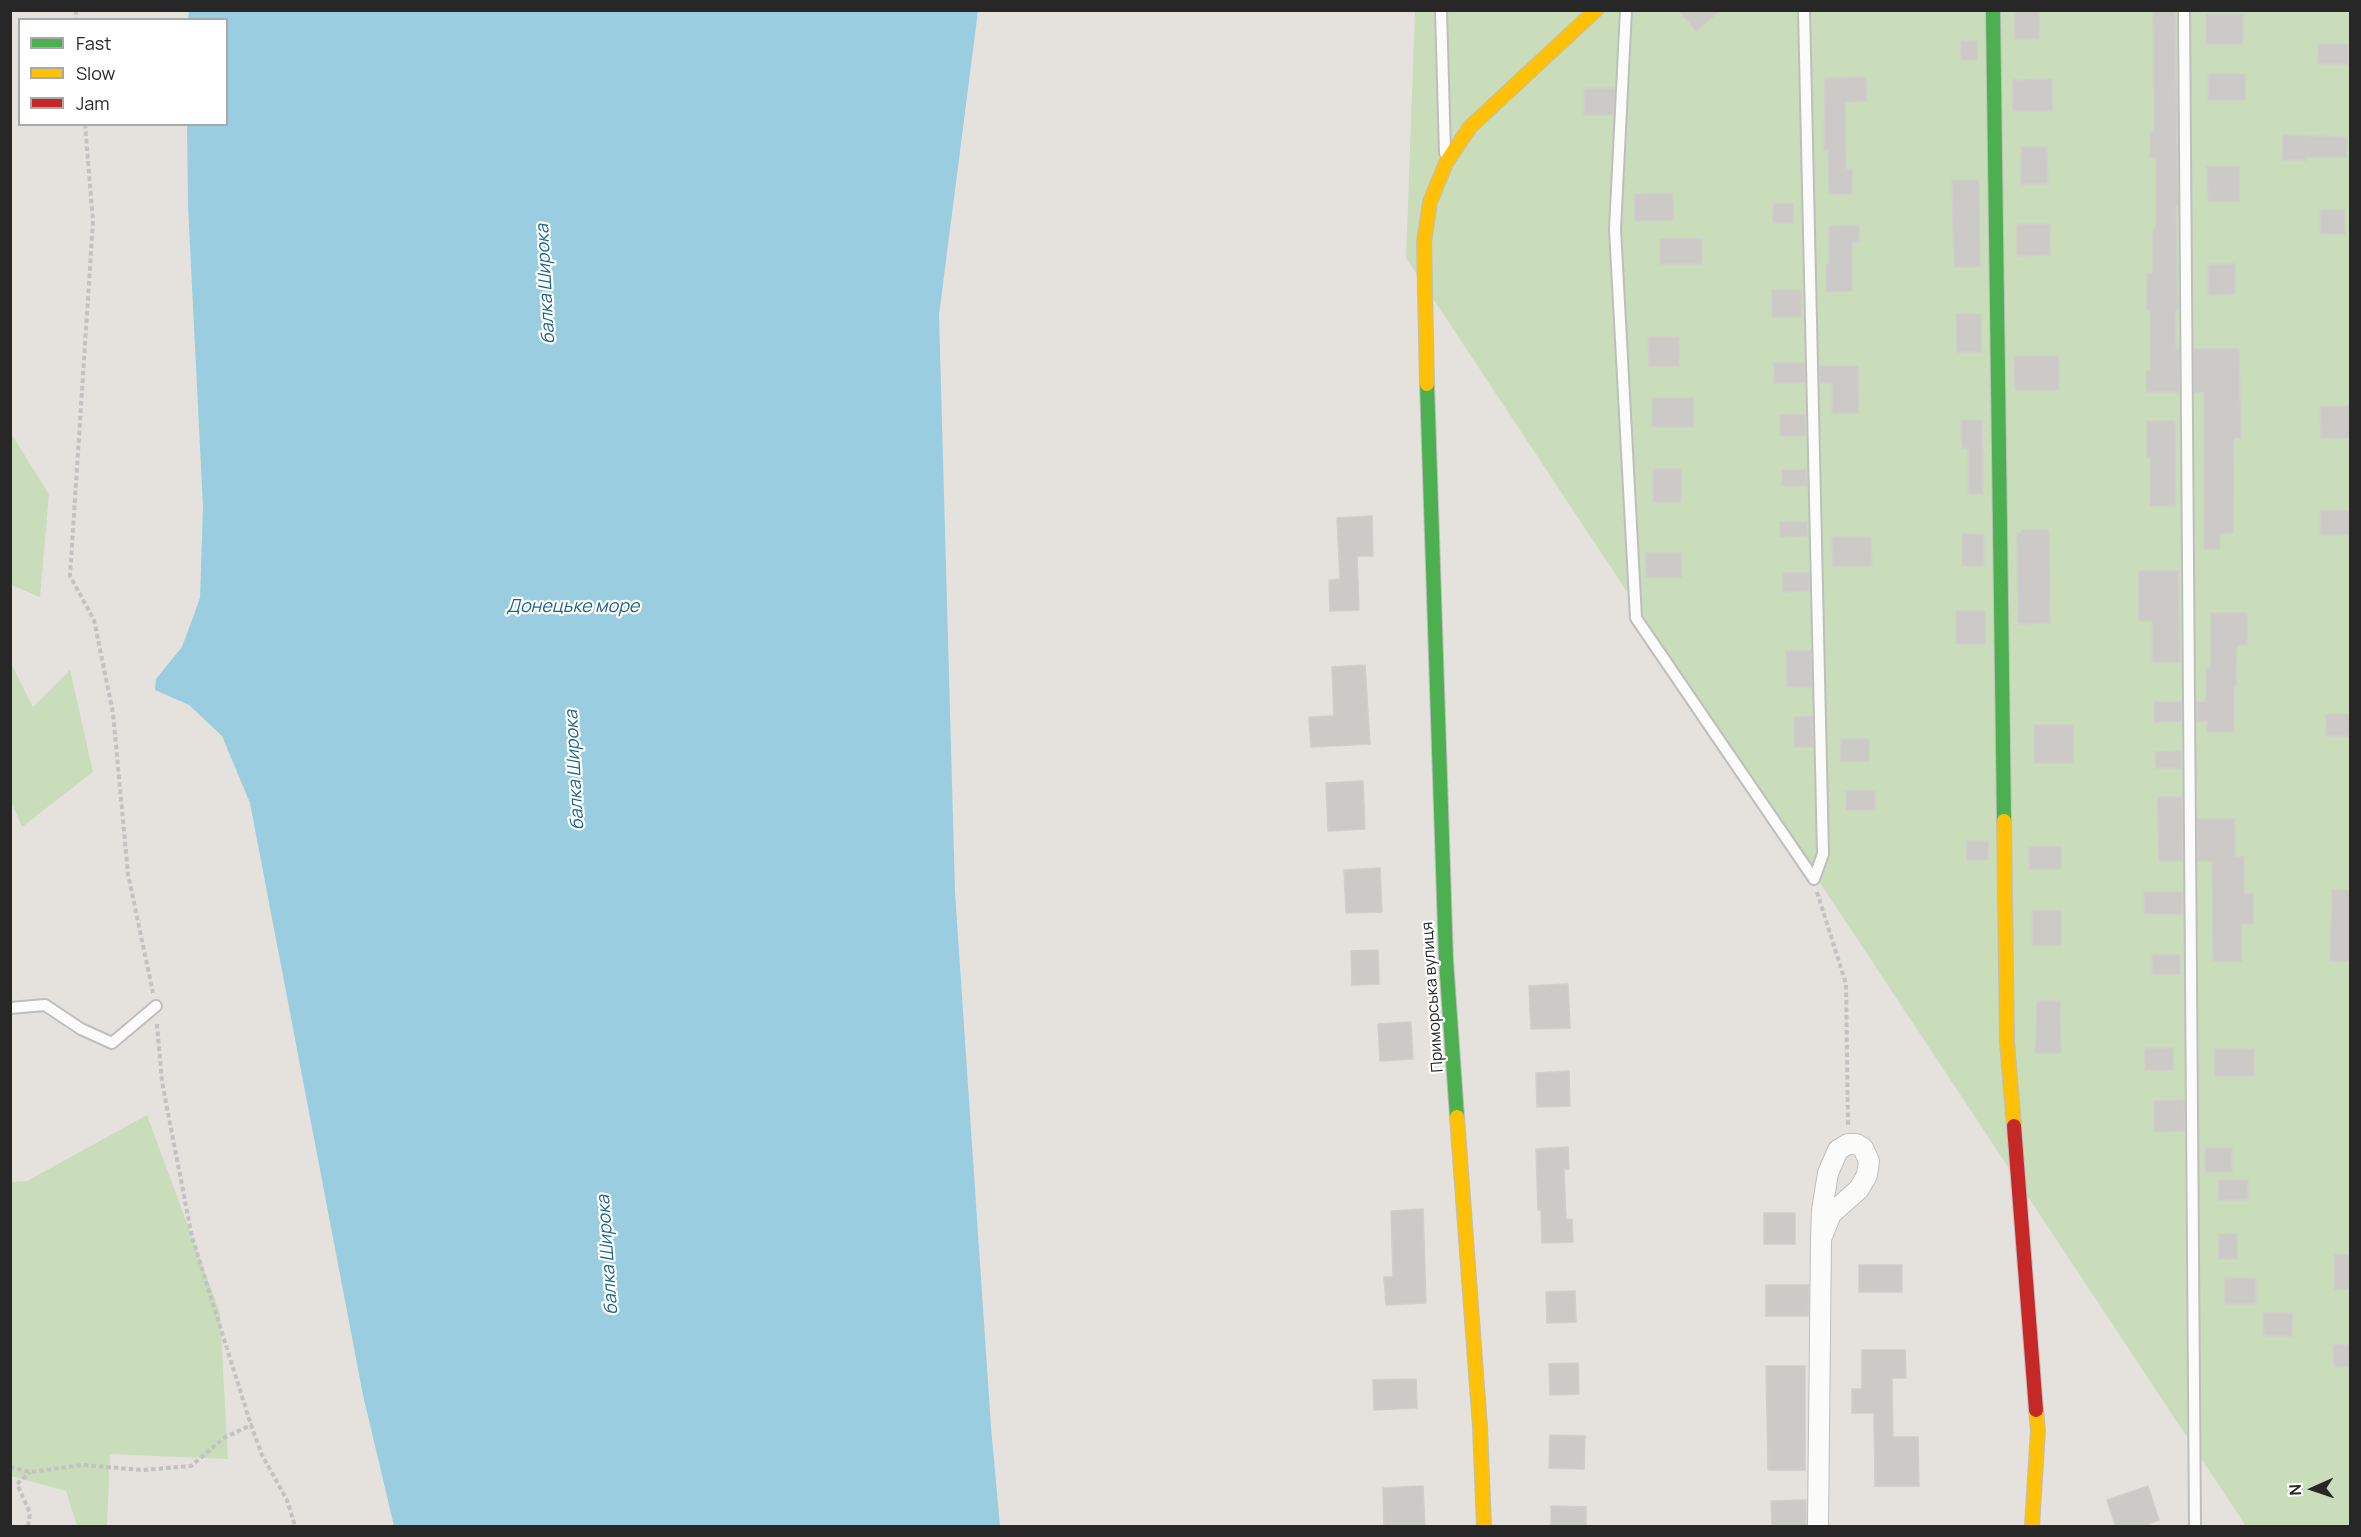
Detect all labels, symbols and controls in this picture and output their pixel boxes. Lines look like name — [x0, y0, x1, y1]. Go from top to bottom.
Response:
legend — [18, 18, 228, 126]
text: Fast — [76, 31, 111, 55]
text: Slow — [76, 61, 115, 85]
text: Jam — [76, 91, 110, 115]
water label: балка Широка — [532, 223, 560, 345]
water label: Донецьке море — [507, 596, 639, 618]
water label: балка Широка — [561, 709, 589, 831]
street label: Приморська вулиця — [1418, 921, 1448, 1073]
water label: балка Широка — [593, 1194, 623, 1316]
north arrow — [2283, 1459, 2343, 1519]
text: N — [2284, 1484, 2306, 1496]

